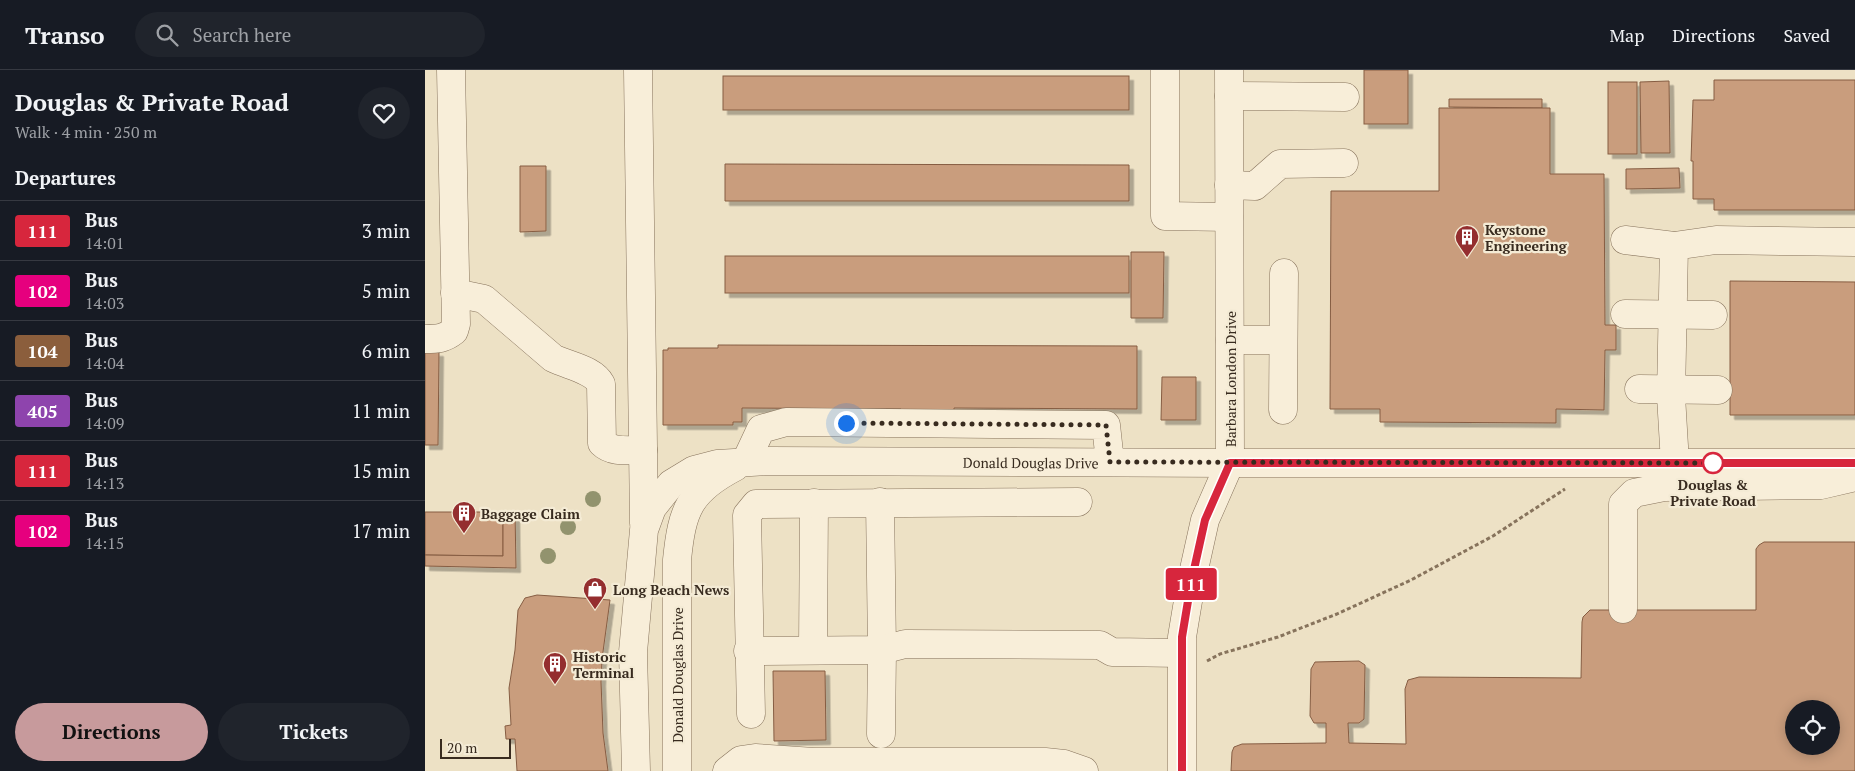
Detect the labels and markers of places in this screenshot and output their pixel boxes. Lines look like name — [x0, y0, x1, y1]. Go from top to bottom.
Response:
place label: Keystone Engineering — [1485, 220, 1568, 255]
building icon: Keystone Engineering — [1454, 224, 1480, 258]
marker: Douglas & Private Road — [1702, 452, 1724, 474]
place label: Douglas & Private Road — [1670, 475, 1756, 510]
building icon: Baggage Claim — [451, 500, 477, 534]
place label: Baggage Claim — [481, 504, 580, 523]
shop icon: Long Beach News — [582, 576, 608, 610]
place label: Long Beach News — [613, 580, 729, 599]
place label: Historic Terminal — [573, 647, 635, 682]
building icon: Historic Terminal — [542, 651, 568, 685]

